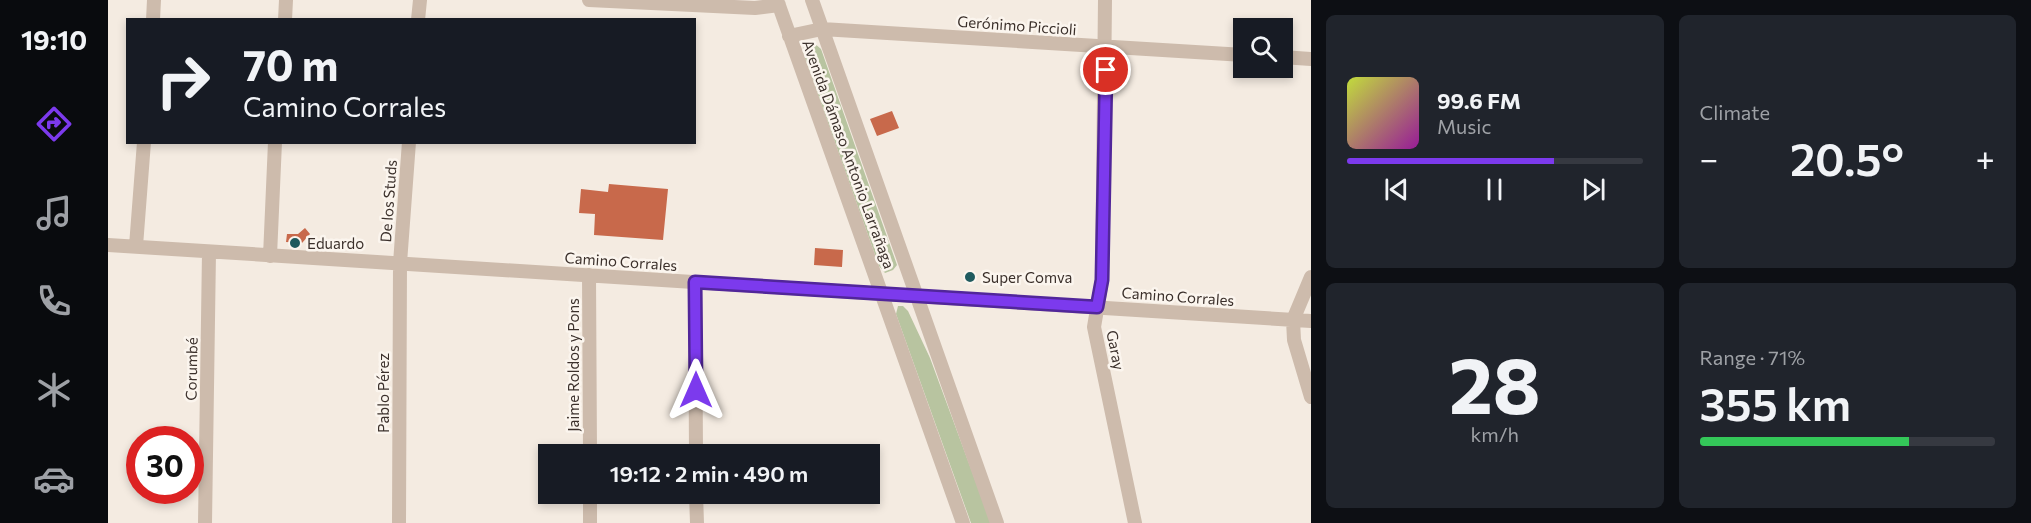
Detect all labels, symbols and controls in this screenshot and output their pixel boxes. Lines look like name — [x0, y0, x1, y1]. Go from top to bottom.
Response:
street label: Gerónimo Piccioli — [957, 12, 1077, 38]
map controls — [1233, 18, 1293, 78]
button: search — [1233, 18, 1293, 78]
text: 19:10 — [21, 23, 87, 56]
street label: Avenida Dámaso Antonio Larrañaga — [799, 37, 899, 271]
text: 70 m — [243, 38, 338, 90]
icon: right — [144, 42, 222, 120]
pin — [1080, 44, 1131, 95]
icon: arrive — [1089, 53, 1122, 86]
text: 99.6 FM — [1437, 87, 1521, 114]
text: Camino Corrales — [243, 90, 446, 123]
text: Climate — [1700, 100, 1770, 124]
icon: directions — [33, 103, 75, 145]
text: Music — [1437, 114, 1491, 138]
text: 20.5° — [1790, 130, 1904, 185]
text: − — [1700, 137, 1718, 178]
text: + — [1976, 137, 1995, 178]
street label: De los Studs — [376, 159, 400, 243]
icon: previous — [1380, 173, 1413, 206]
icon: pause — [1478, 173, 1511, 206]
icon: next — [1577, 173, 1610, 206]
icon: music — [33, 192, 75, 234]
place label: Eduardo — [307, 234, 364, 252]
marker: Eduardo — [288, 236, 302, 250]
street label: Camino Corrales — [564, 248, 678, 274]
place label: Super Comva — [982, 268, 1072, 286]
marker: Super Comva — [963, 270, 977, 284]
icon: phone — [33, 280, 75, 322]
street label: Camino Corrales — [1121, 283, 1235, 309]
street label: Jaime Roldos y Pons — [564, 298, 582, 432]
street label: Garay — [1103, 329, 1129, 372]
text: 28 — [1449, 335, 1541, 430]
street label: Corumbé — [181, 337, 201, 401]
text: Range · 71% — [1700, 345, 1805, 369]
street label: Pablo Pérez — [374, 353, 392, 433]
position arrow — [664, 358, 728, 422]
icon: climate — [33, 369, 75, 411]
text: 355 km — [1700, 375, 1851, 430]
text: km/h — [1470, 422, 1519, 446]
speed limit sign: 30 — [126, 426, 204, 504]
icon: car — [33, 458, 75, 500]
text: 19:12 · 2 min · 490 m — [610, 460, 808, 487]

